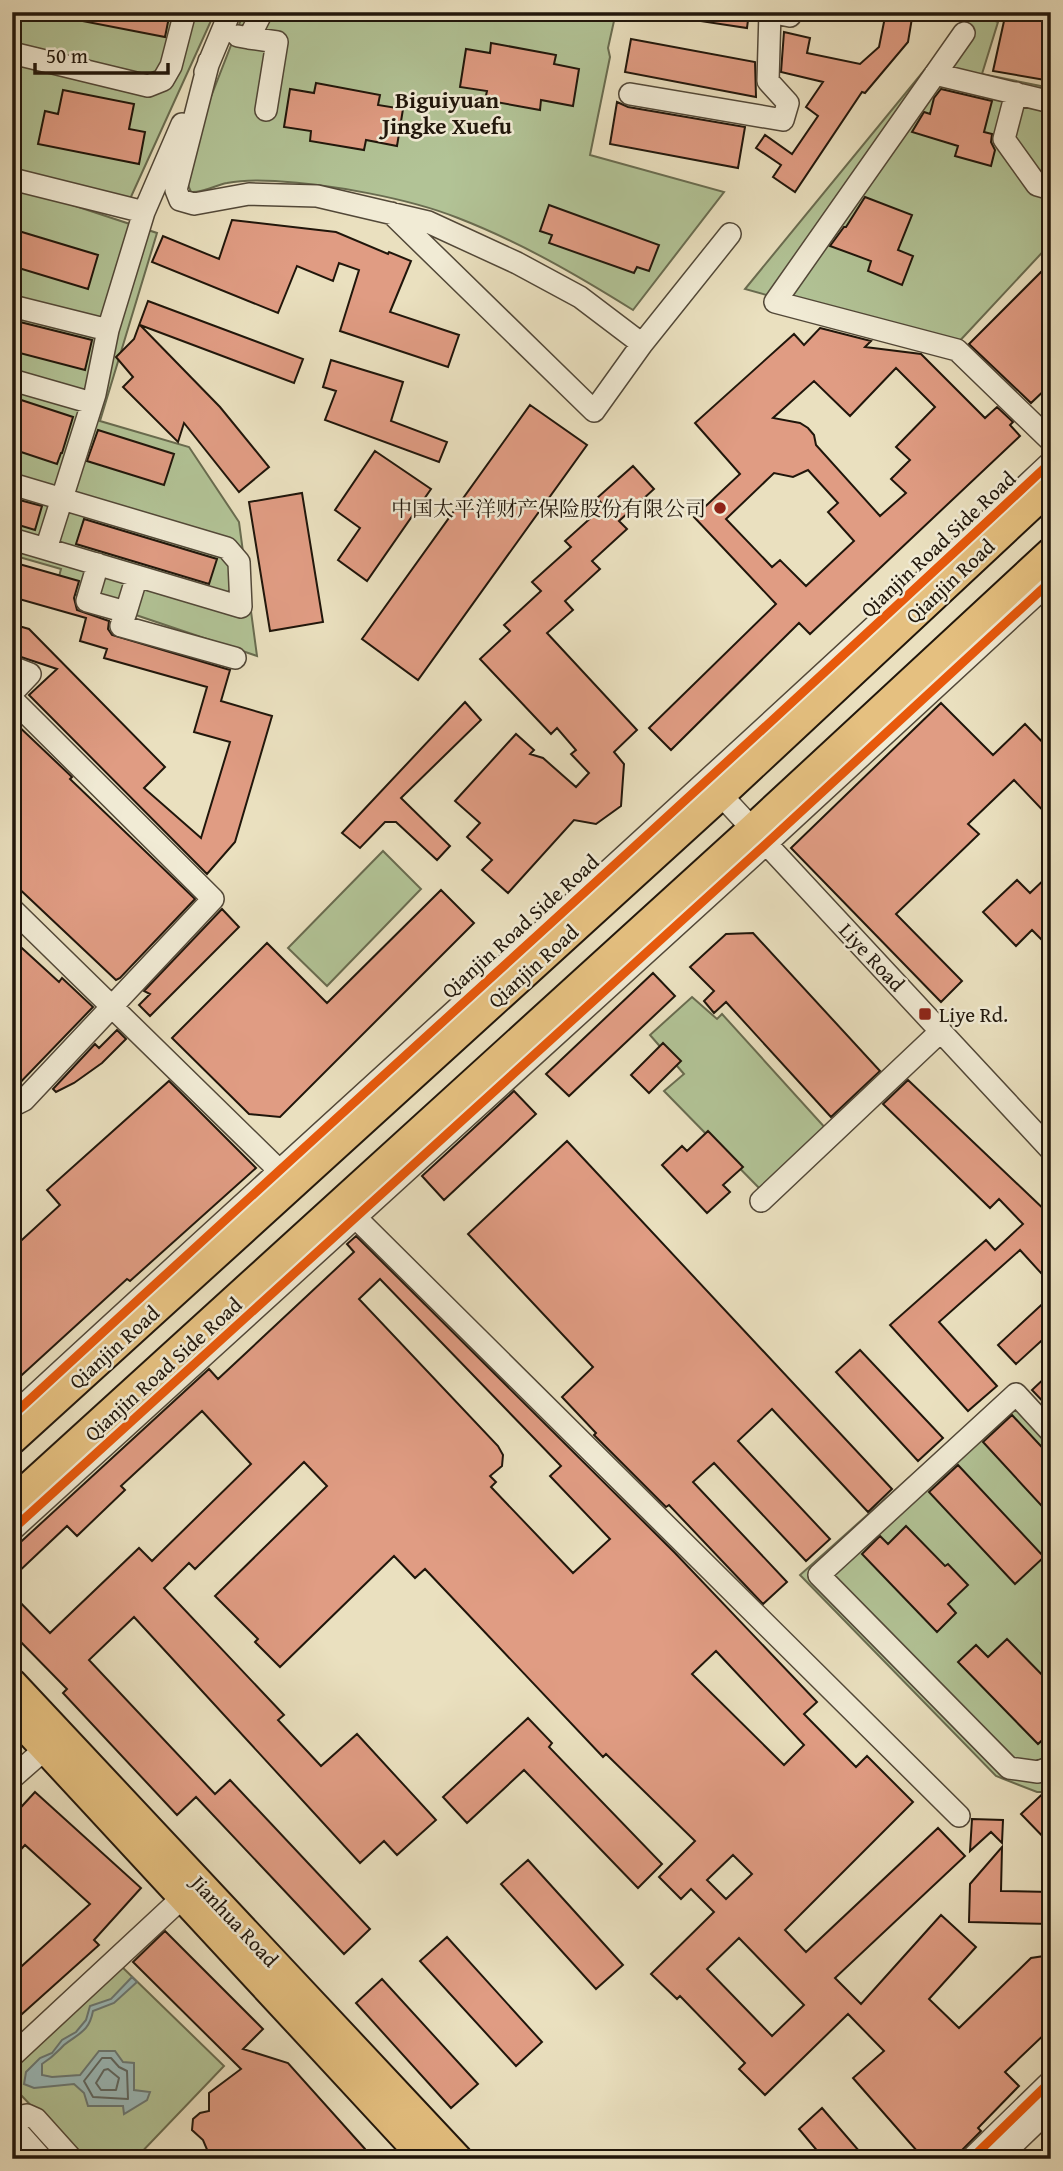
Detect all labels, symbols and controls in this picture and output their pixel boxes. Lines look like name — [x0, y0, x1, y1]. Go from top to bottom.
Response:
scale bar — [35, 32, 168, 76]
text: 50 m — [46, 40, 88, 71]
district label: Biguiyuan Jingke Xuefu — [378, 83, 513, 142]
street label: Qianjin Road Side Road — [855, 466, 1021, 622]
place label: 中国太平洋财产保险股份有限公司 — [391, 493, 706, 524]
marker: 中国太平洋财产保险股份有限公司 — [712, 500, 728, 516]
street label: Qianjin Road — [900, 534, 1000, 628]
street label: Qianjin Road Side Road — [436, 849, 604, 1003]
street label: Liye Road — [832, 915, 913, 999]
street label: Qianjin Road — [483, 919, 583, 1013]
place label: Liye Rd. — [939, 999, 1008, 1030]
marker: Liye Rd. — [917, 1006, 933, 1022]
street label: Qianjin Road Side Road — [77, 1289, 249, 1448]
street label: Qianjin Road — [62, 1297, 167, 1396]
street label: Jianhua Road — [182, 1866, 286, 1975]

